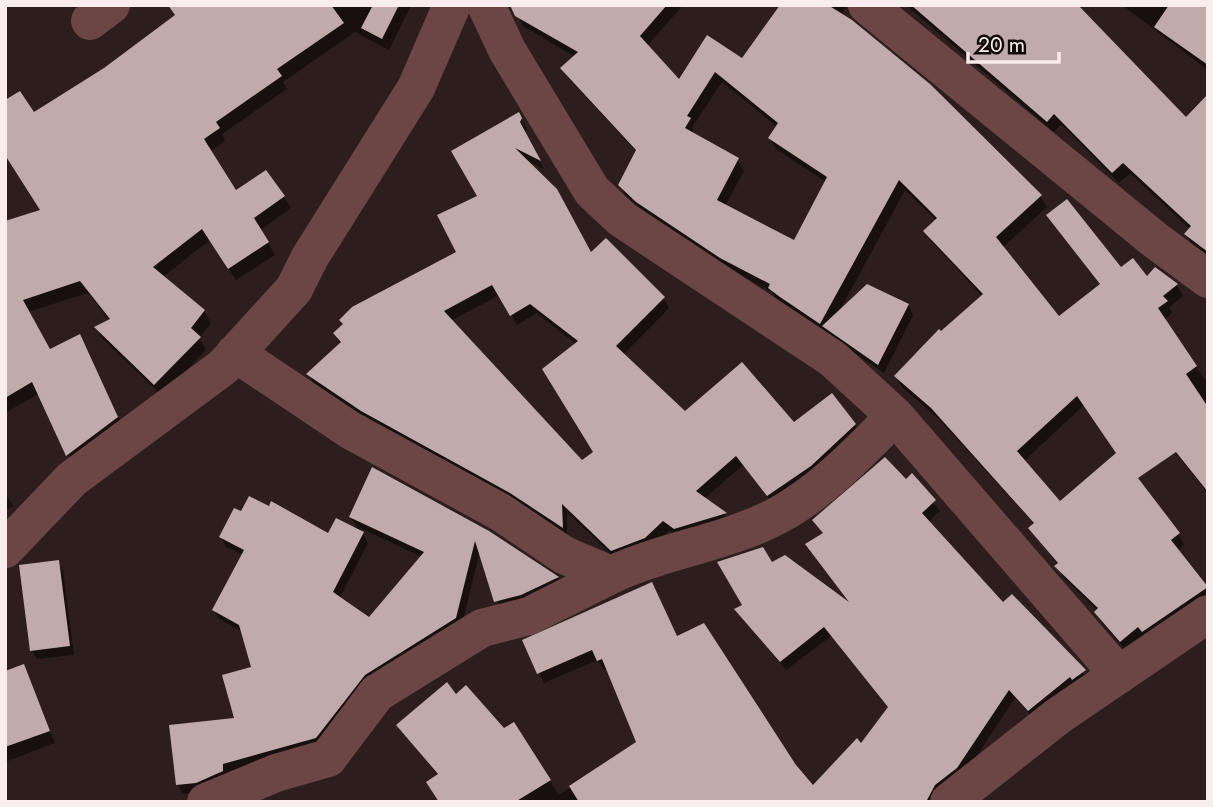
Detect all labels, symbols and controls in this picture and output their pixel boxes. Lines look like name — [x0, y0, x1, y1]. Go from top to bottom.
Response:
scale bar — [968, 21, 1059, 65]
text: 20 m — [978, 30, 1025, 60]

